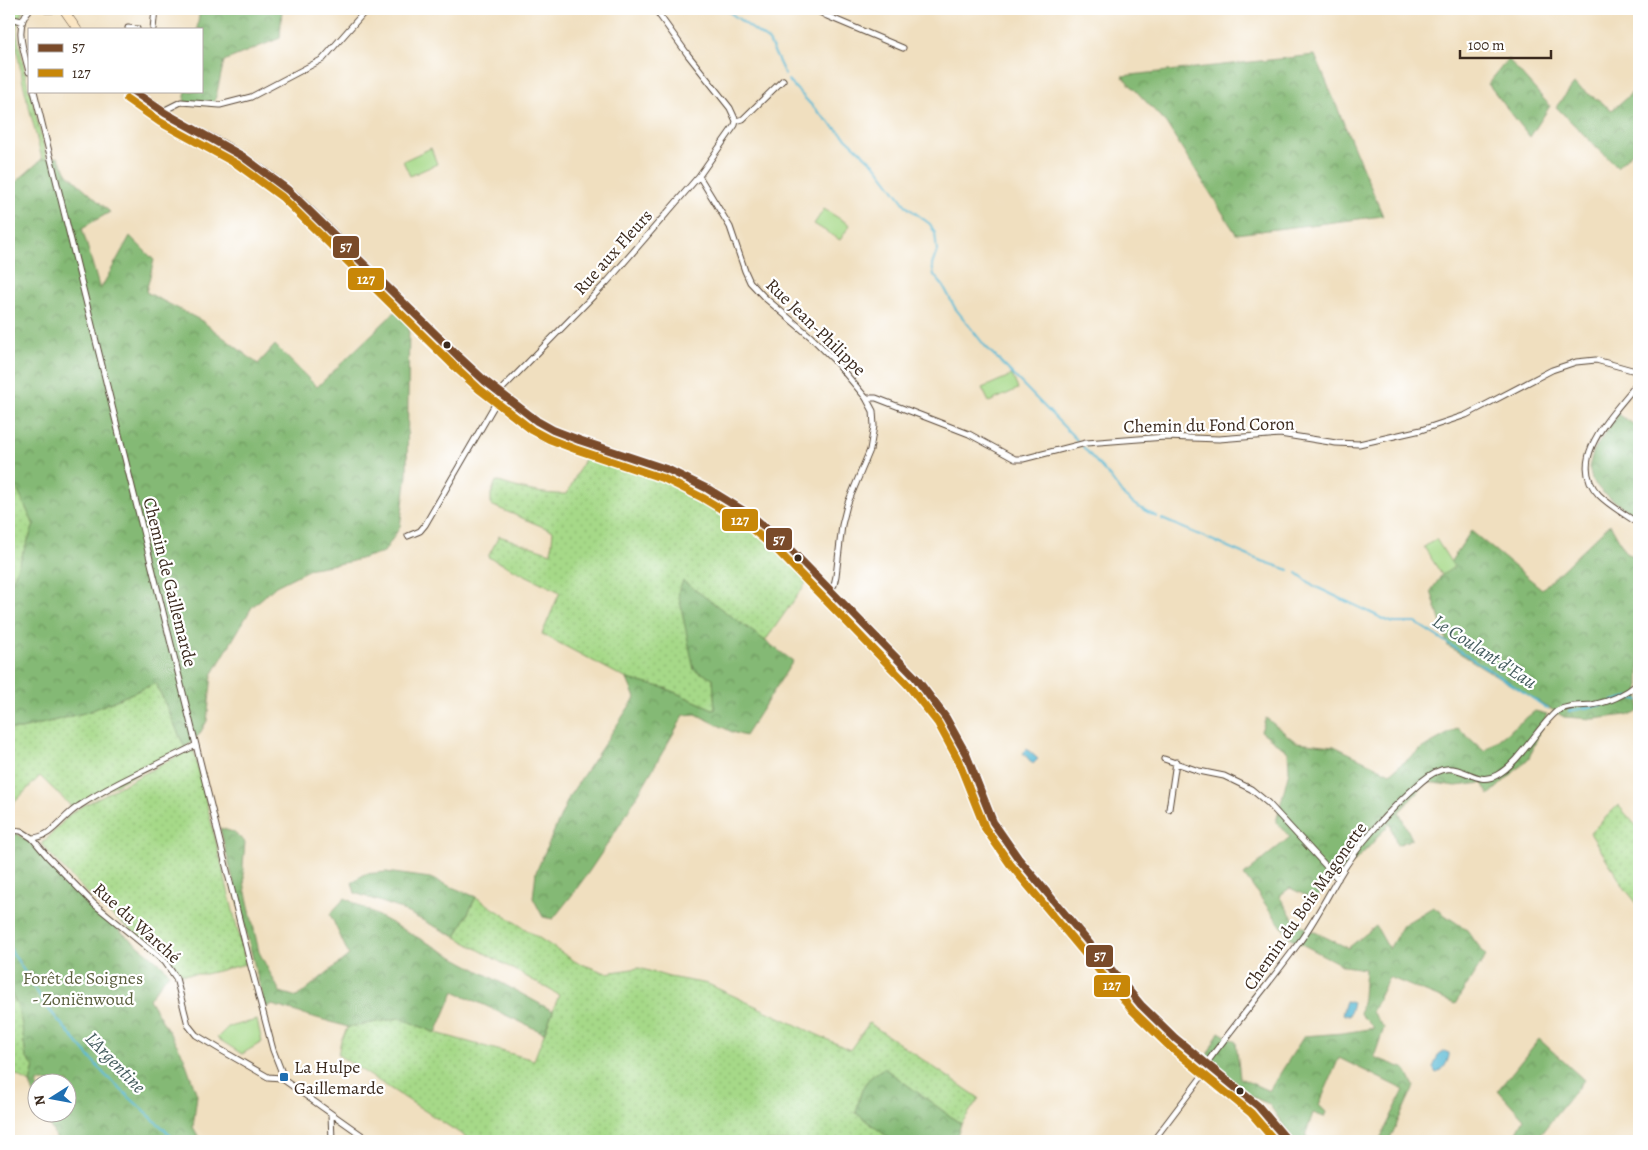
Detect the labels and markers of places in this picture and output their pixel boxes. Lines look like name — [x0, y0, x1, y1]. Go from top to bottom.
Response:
unlabelled marker — [442, 340, 452, 350]
unlabelled marker — [793, 553, 803, 563]
place label: La Hulpe Gaillemarde — [294, 1055, 384, 1100]
marker: La Hulpe Gaillemarde — [278, 1071, 290, 1083]
unlabelled marker — [1235, 1086, 1245, 1096]

